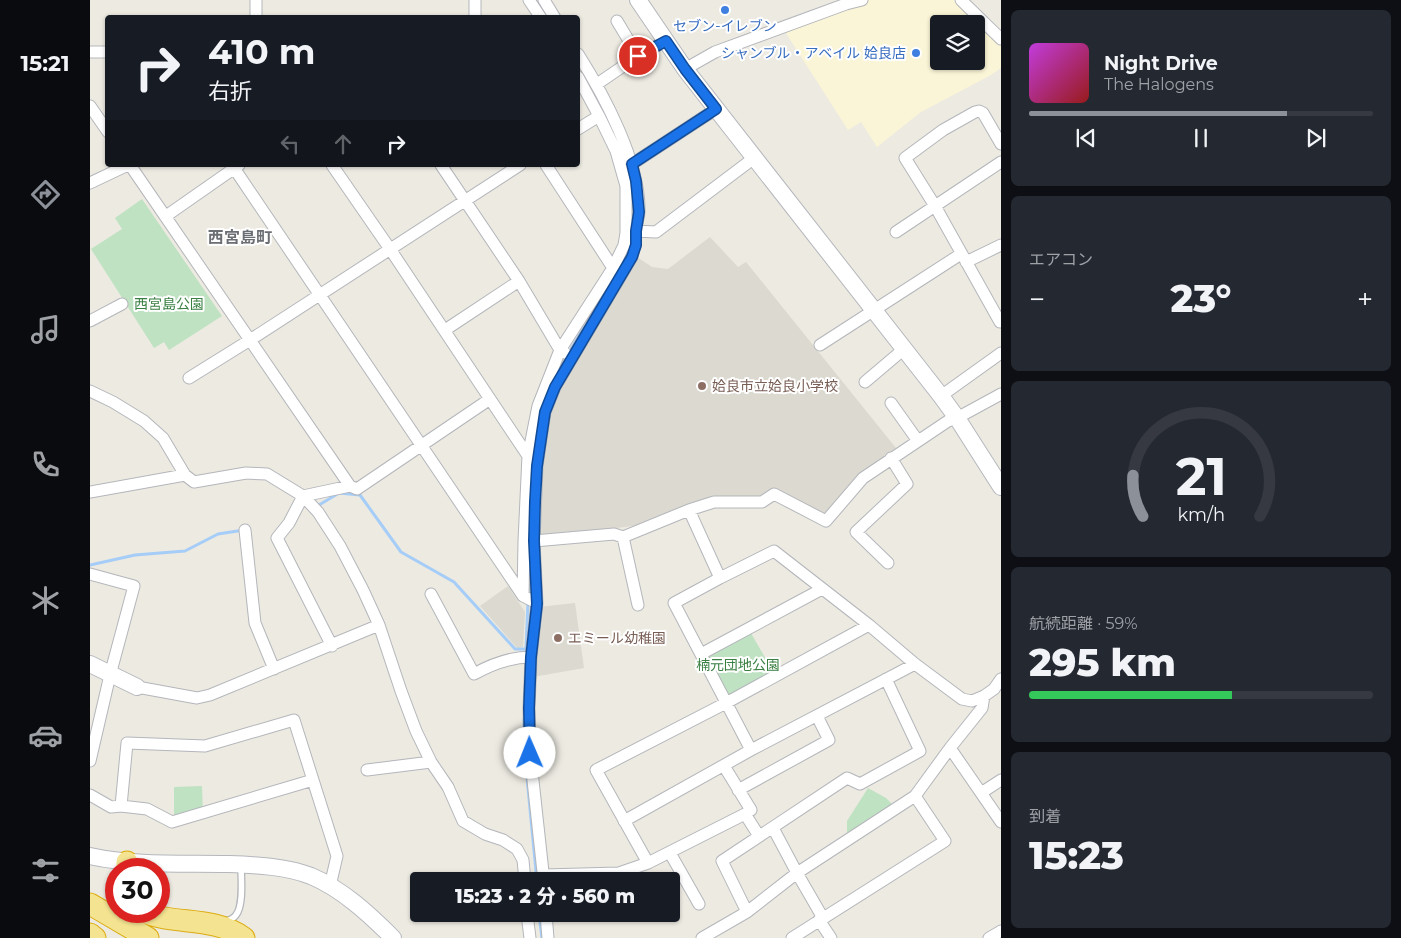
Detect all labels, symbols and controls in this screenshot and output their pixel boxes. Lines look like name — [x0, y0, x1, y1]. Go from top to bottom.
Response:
marker: セブン-イレブン — [719, 4, 731, 16]
map controls — [930, 15, 985, 70]
button: layers — [930, 15, 985, 70]
place label: セブン-イレブン — [673, 17, 777, 35]
text: 410 m — [208, 30, 315, 73]
icon: right — [125, 35, 190, 100]
pin — [617, 35, 659, 77]
icon: arrive — [624, 42, 652, 70]
place label: シャンブル・アベイル 姶良店 — [721, 44, 906, 62]
marker: シャンブル・アベイル 姶良店 — [910, 47, 922, 59]
text: 15:21 — [20, 50, 70, 77]
text: Night Drive — [1104, 52, 1218, 75]
text: The Halogens — [1104, 75, 1214, 94]
text: 右折 — [208, 78, 252, 105]
icon: previous — [1072, 124, 1100, 152]
icon: pause — [1187, 124, 1215, 152]
icon: next — [1302, 124, 1330, 152]
icon: left — [276, 130, 304, 158]
icon: ahead — [329, 130, 357, 158]
icon: right — [382, 130, 410, 158]
icon: directions — [28, 177, 63, 212]
district label: 西宮島町 — [208, 228, 272, 247]
text: エアコン — [1029, 250, 1093, 269]
text: 23° — [1171, 275, 1231, 322]
text: − — [1029, 282, 1045, 316]
text: + — [1357, 282, 1373, 316]
park label: 西宮島公園 — [134, 295, 204, 313]
icon: music — [28, 312, 63, 347]
place label: 姶良市立姶良小学校 — [712, 377, 838, 395]
marker: 姶良市立姶良小学校 — [696, 380, 708, 392]
text: 21 — [1175, 445, 1227, 508]
icon: phone — [28, 447, 63, 482]
text: km/h — [1177, 504, 1225, 525]
icon: climate — [28, 583, 63, 618]
text: 航続距離 · 59% — [1029, 614, 1137, 633]
place label: エミール幼稚園 — [568, 629, 666, 647]
marker: エミール幼稚園 — [552, 632, 564, 644]
text: 295 km — [1029, 639, 1176, 686]
park label: 楠元団地公園 — [696, 656, 780, 674]
icon: car — [28, 718, 63, 753]
position arrow — [503, 726, 555, 778]
text: 到着 — [1029, 807, 1061, 826]
text: 15:23 — [1029, 832, 1124, 879]
icon: filters — [28, 853, 63, 888]
speed limit sign: 30 — [105, 858, 170, 923]
text: 15:23 · 2 分 · 560 m — [455, 885, 635, 908]

